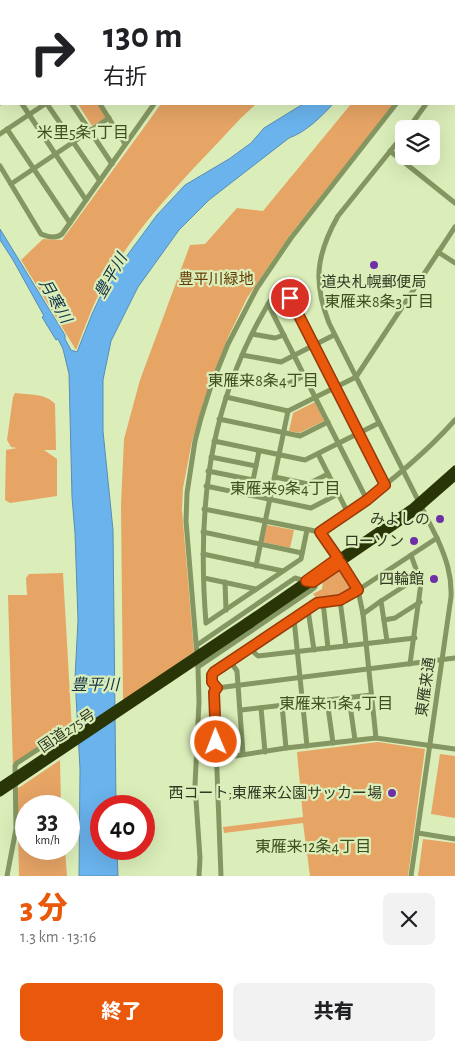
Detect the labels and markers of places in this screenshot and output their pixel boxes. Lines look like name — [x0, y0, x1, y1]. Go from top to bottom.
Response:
marker: 道央札幌郵便局 — [368, 259, 380, 271]
place label: 道央札幌郵便局 — [321, 274, 427, 290]
pin — [269, 277, 311, 319]
place label: みよしの — [370, 511, 430, 527]
marker: みよしの — [434, 513, 446, 525]
place label: ローソン — [344, 534, 404, 549]
marker: ローソン — [408, 535, 420, 547]
place label: 四輪館 — [379, 570, 424, 587]
marker: 四輪館 — [428, 573, 440, 585]
place label: 西コート;東雁来公園サッカー場 — [169, 785, 382, 801]
marker: 西コート;東雁来公園サッカー場 — [386, 787, 398, 799]

